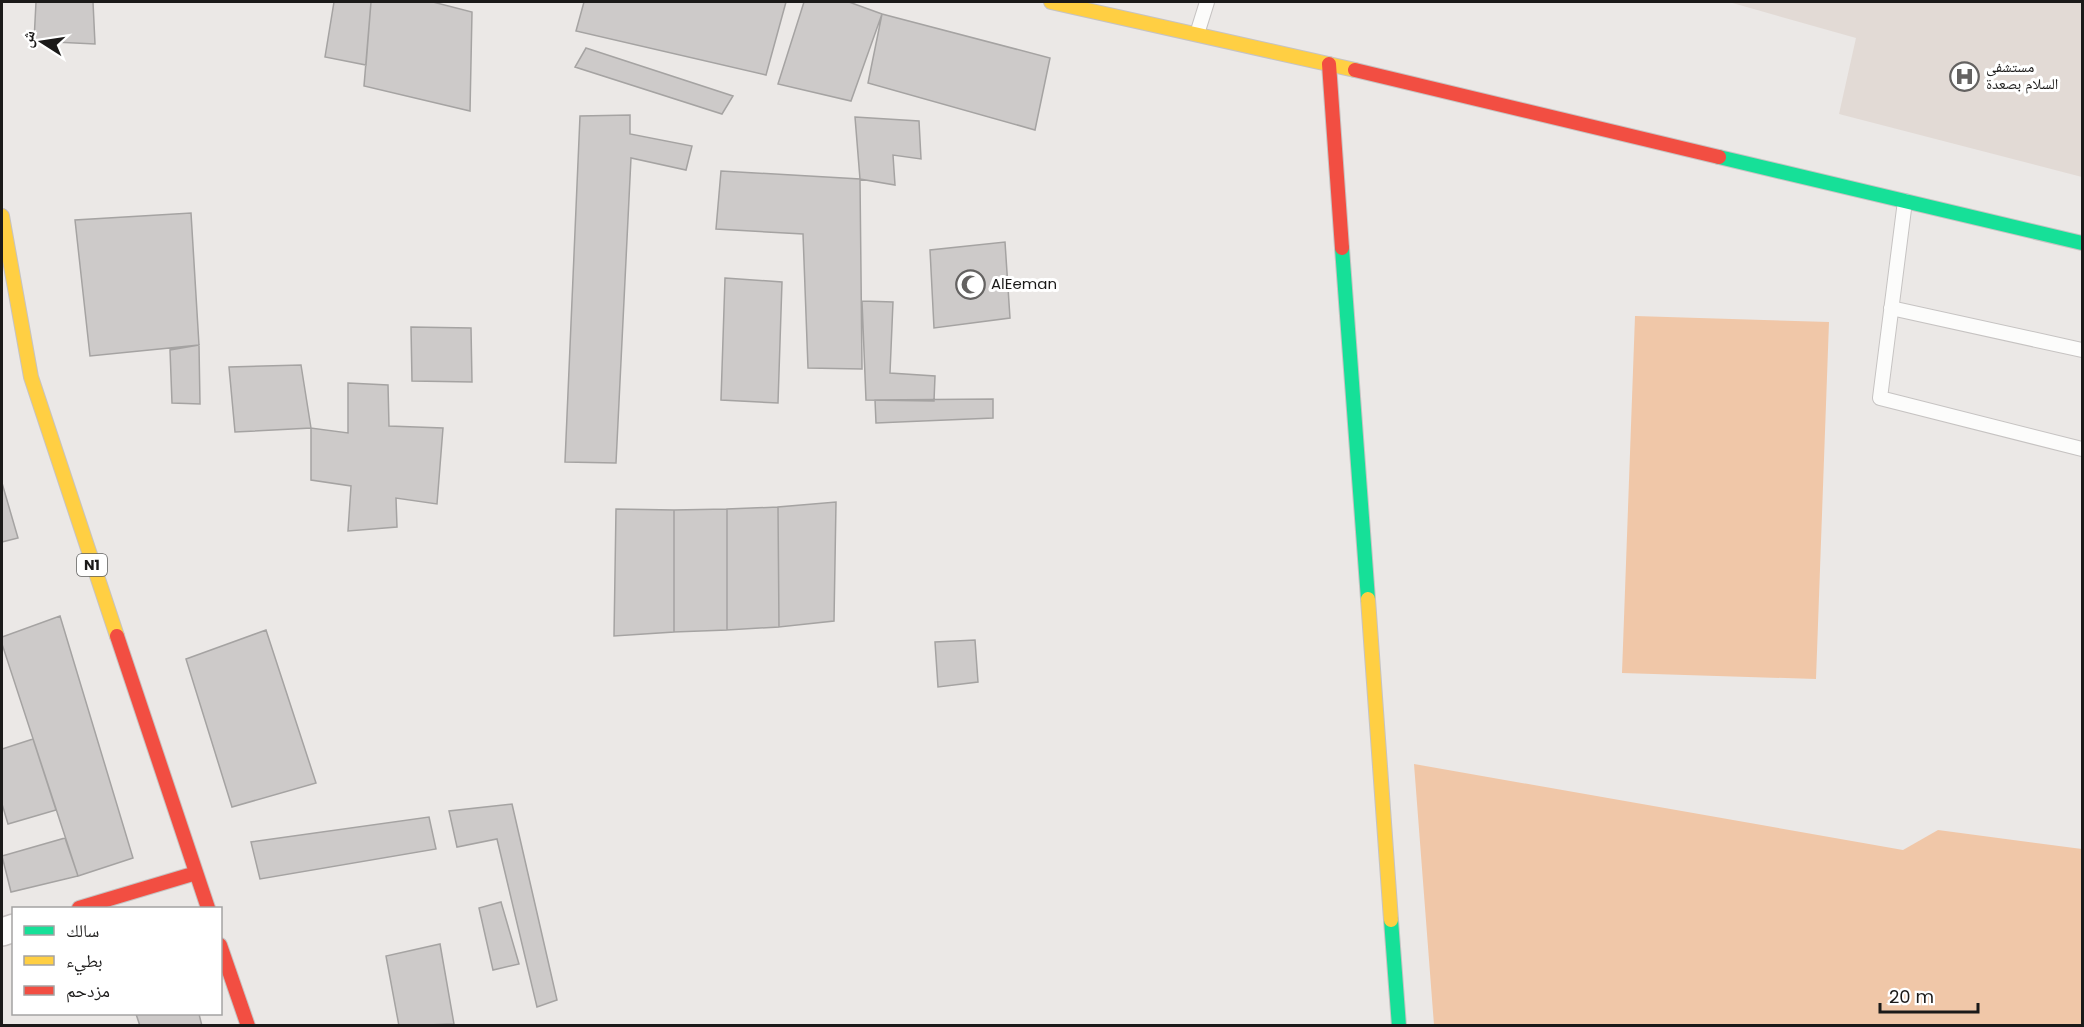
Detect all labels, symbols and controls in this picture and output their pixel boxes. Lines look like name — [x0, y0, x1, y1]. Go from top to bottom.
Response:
north arrow — [12, 12, 72, 72]
text: ش — [15, 28, 41, 50]
place label: مستشفى السلام بصعدة — [1986, 56, 2058, 94]
hospital icon: مستشفى السلام بصعدة — [1949, 60, 1981, 92]
mosque icon: AlEeman — [954, 268, 986, 300]
place label: AlEeman — [991, 273, 1057, 294]
road number: N1 — [77, 554, 107, 576]
legend — [12, 907, 222, 1015]
text: سالك — [66, 918, 99, 943]
text: بطيء — [66, 948, 103, 976]
scale bar — [1880, 976, 1978, 1014]
text: مزدحم — [66, 978, 110, 1003]
text: 20 m — [1889, 984, 1934, 1009]

